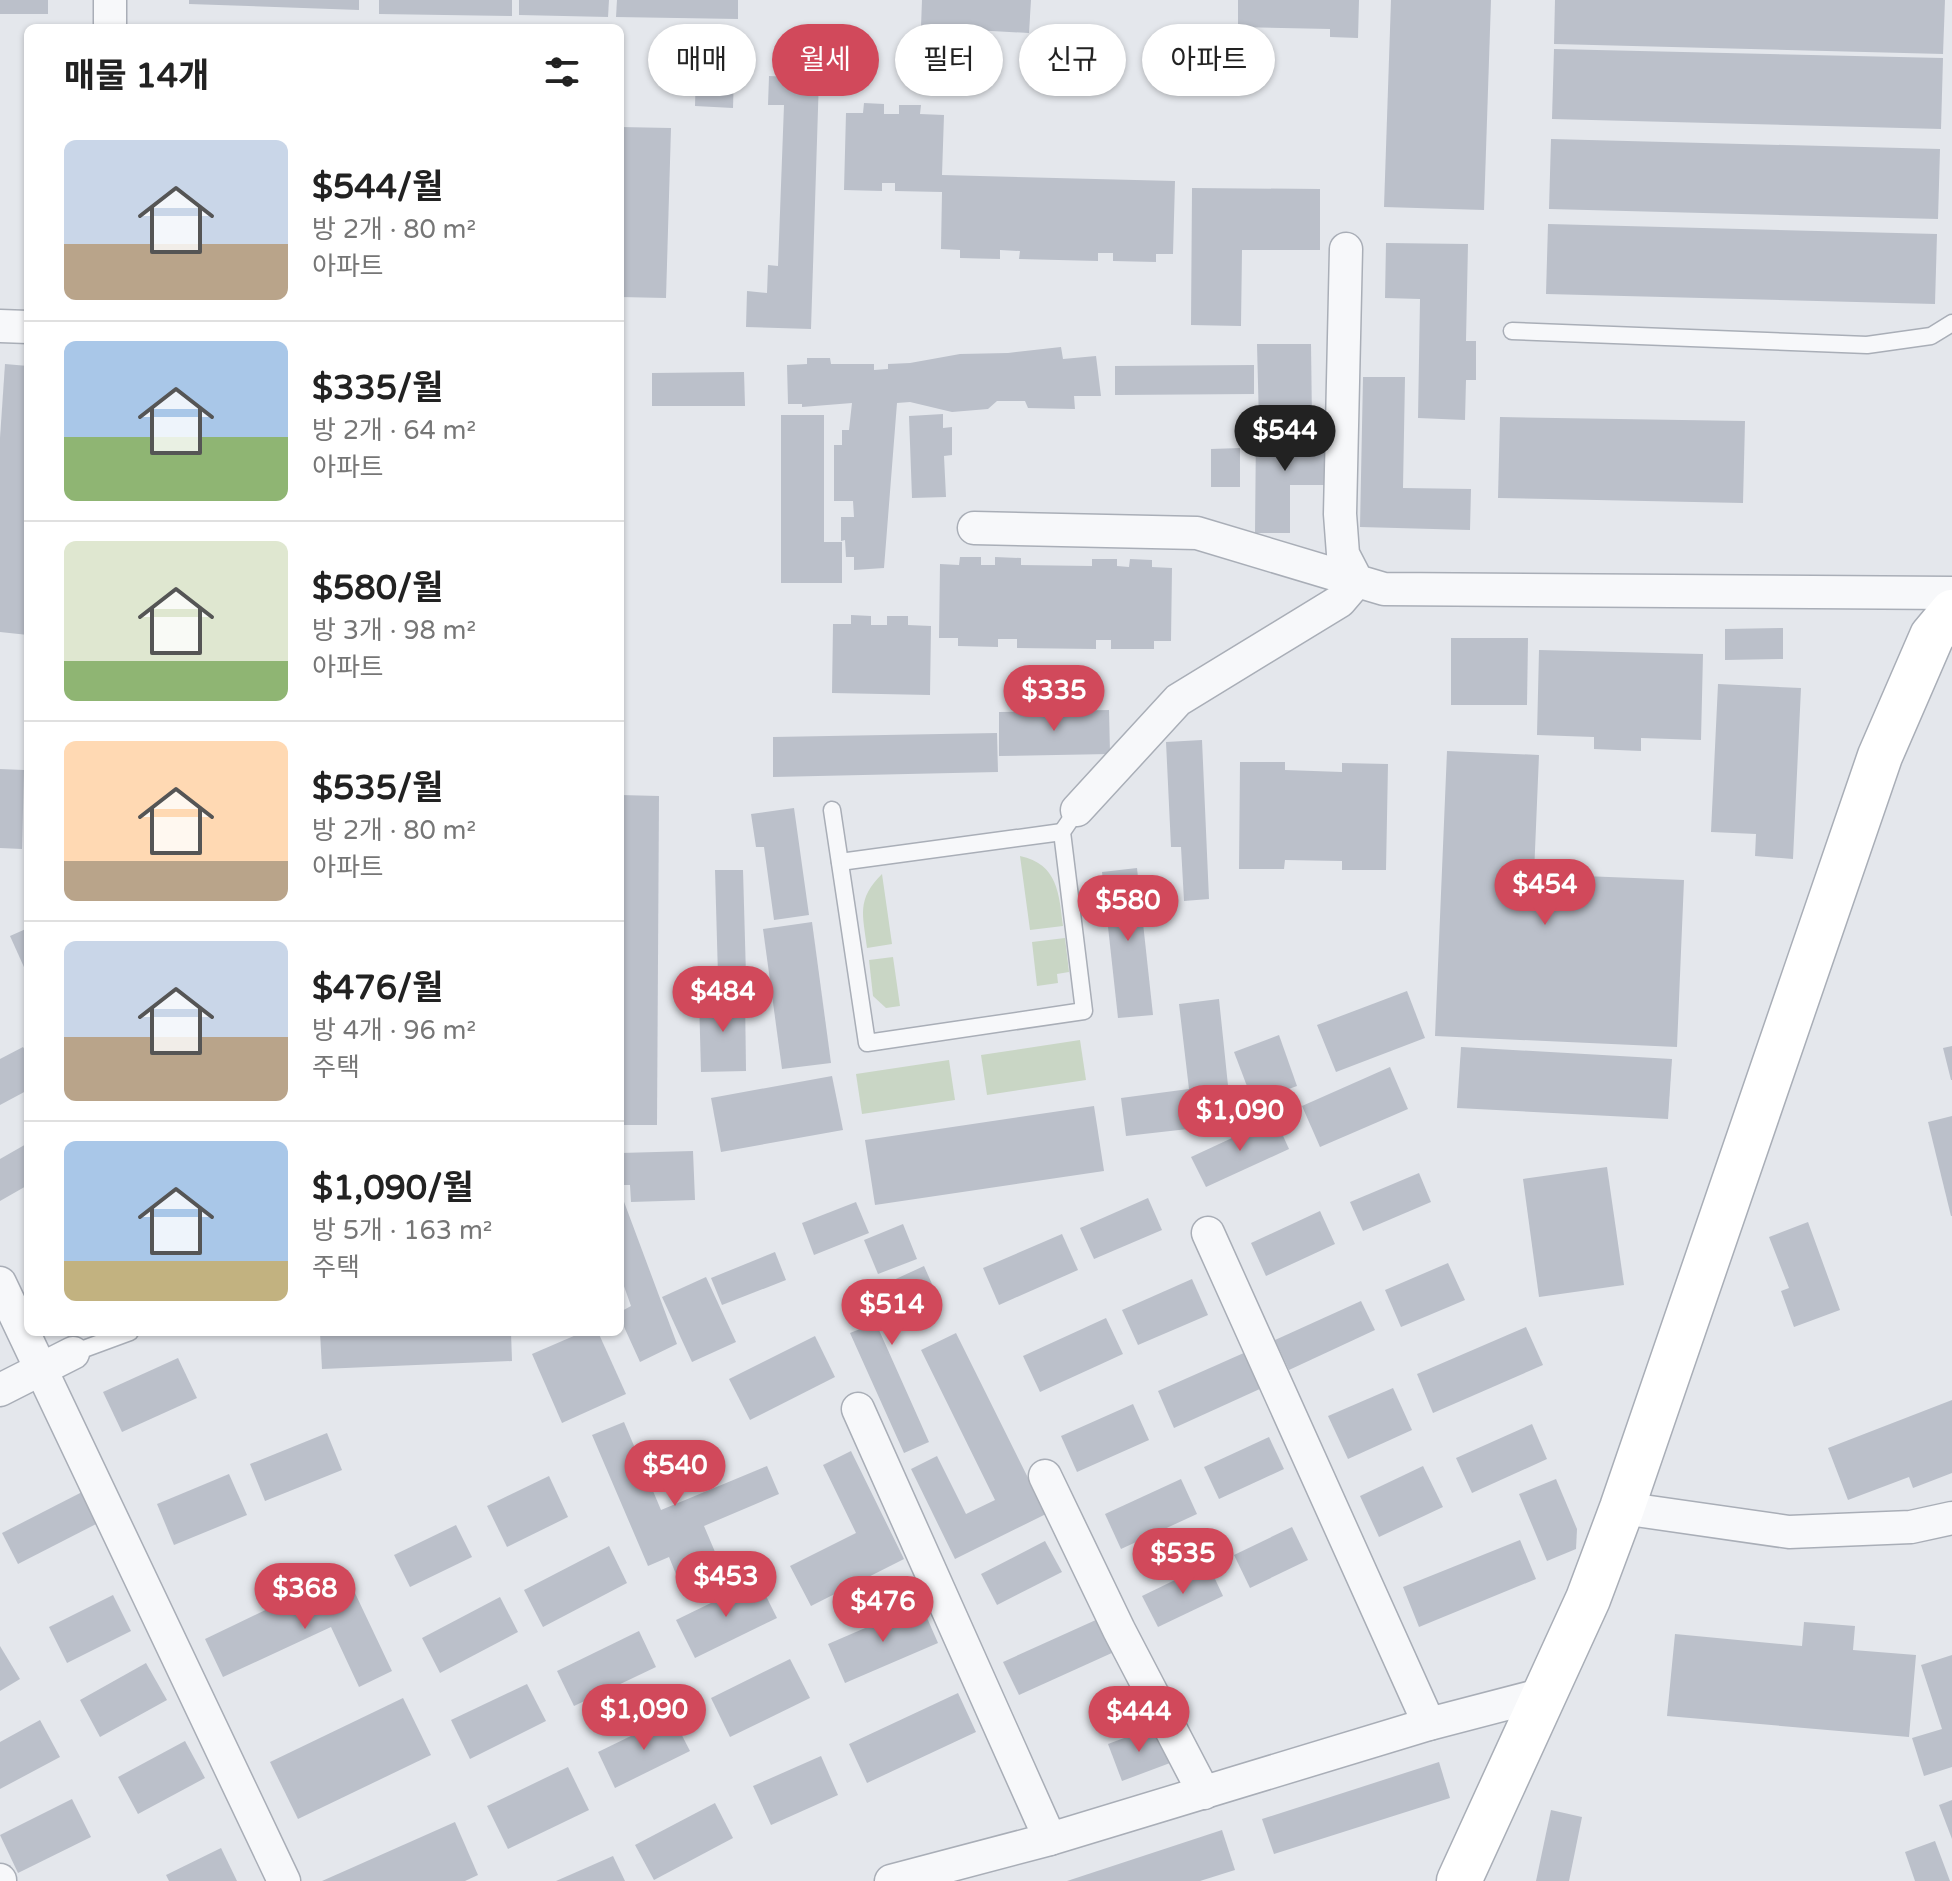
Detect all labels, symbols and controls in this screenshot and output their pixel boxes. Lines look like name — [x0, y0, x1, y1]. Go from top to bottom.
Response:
chip: 매매 — [648, 24, 756, 96]
chip: 월세 — [772, 24, 879, 96]
chip: 필터 — [895, 24, 1003, 96]
chip: 신규 — [1019, 24, 1126, 96]
chip: 아파트 — [1142, 24, 1275, 96]
icon: filters — [540, 50, 584, 94]
text: 매물 14개 — [64, 56, 209, 97]
text: $544/월 — [312, 167, 443, 208]
icon: home — [128, 172, 224, 268]
text: 방 2개 · 80 m² — [312, 214, 476, 245]
text: 아파트 — [312, 251, 384, 282]
text: $335/월 — [312, 368, 443, 409]
icon: home — [128, 373, 224, 469]
pin: $544 — [1238, 405, 1332, 473]
text: 방 2개 · 64 m² — [312, 415, 476, 446]
text: $544 — [1252, 415, 1318, 446]
text: 아파트 — [312, 452, 384, 483]
text: $580/월 — [312, 568, 443, 609]
icon: home — [128, 573, 224, 669]
text: 방 3개 · 98 m² — [312, 615, 476, 646]
text: 아파트 — [312, 652, 384, 683]
pin: $335 — [1007, 665, 1101, 733]
text: $335 — [1021, 675, 1087, 706]
text: $535/월 — [312, 768, 443, 809]
icon: home — [128, 773, 224, 869]
text: 방 2개 · 80 m² — [312, 815, 476, 846]
text: 아파트 — [312, 852, 384, 883]
pin: $454 — [1498, 859, 1592, 927]
text: $454 — [1512, 869, 1578, 900]
pin: $580 — [1081, 875, 1175, 943]
text: $580 — [1095, 885, 1161, 916]
pin: $484 — [676, 966, 770, 1034]
text: $476/월 — [312, 968, 443, 1009]
icon: home — [128, 973, 224, 1069]
text: $484 — [690, 976, 756, 1007]
text: 방 4개 · 96 m² — [312, 1015, 476, 1046]
text: 주택 — [312, 1052, 360, 1083]
pin: $1,090 — [1175, 1085, 1305, 1153]
text: $1,090 — [1196, 1095, 1284, 1126]
text: $1,090/월 — [312, 1168, 474, 1209]
icon: home — [128, 1173, 224, 1269]
text: 방 5개 · 163 m² — [312, 1215, 492, 1246]
text: 주택 — [312, 1252, 360, 1283]
pin: $514 — [845, 1279, 939, 1347]
text: $514 — [859, 1289, 925, 1320]
pin: $540 — [628, 1440, 722, 1508]
text: $540 — [642, 1450, 708, 1481]
pin: $535 — [1136, 1528, 1230, 1596]
text: $535 — [1150, 1538, 1216, 1569]
pin: $453 — [679, 1551, 773, 1619]
text: $453 — [693, 1561, 759, 1592]
pin: $368 — [258, 1563, 352, 1631]
text: $368 — [272, 1573, 338, 1604]
pin: $476 — [836, 1576, 930, 1644]
text: $476 — [850, 1586, 916, 1617]
pin: $1,090 — [579, 1684, 709, 1752]
pin: $444 — [1092, 1686, 1186, 1754]
text: $1,090 — [600, 1694, 688, 1725]
text: $444 — [1106, 1696, 1172, 1727]

